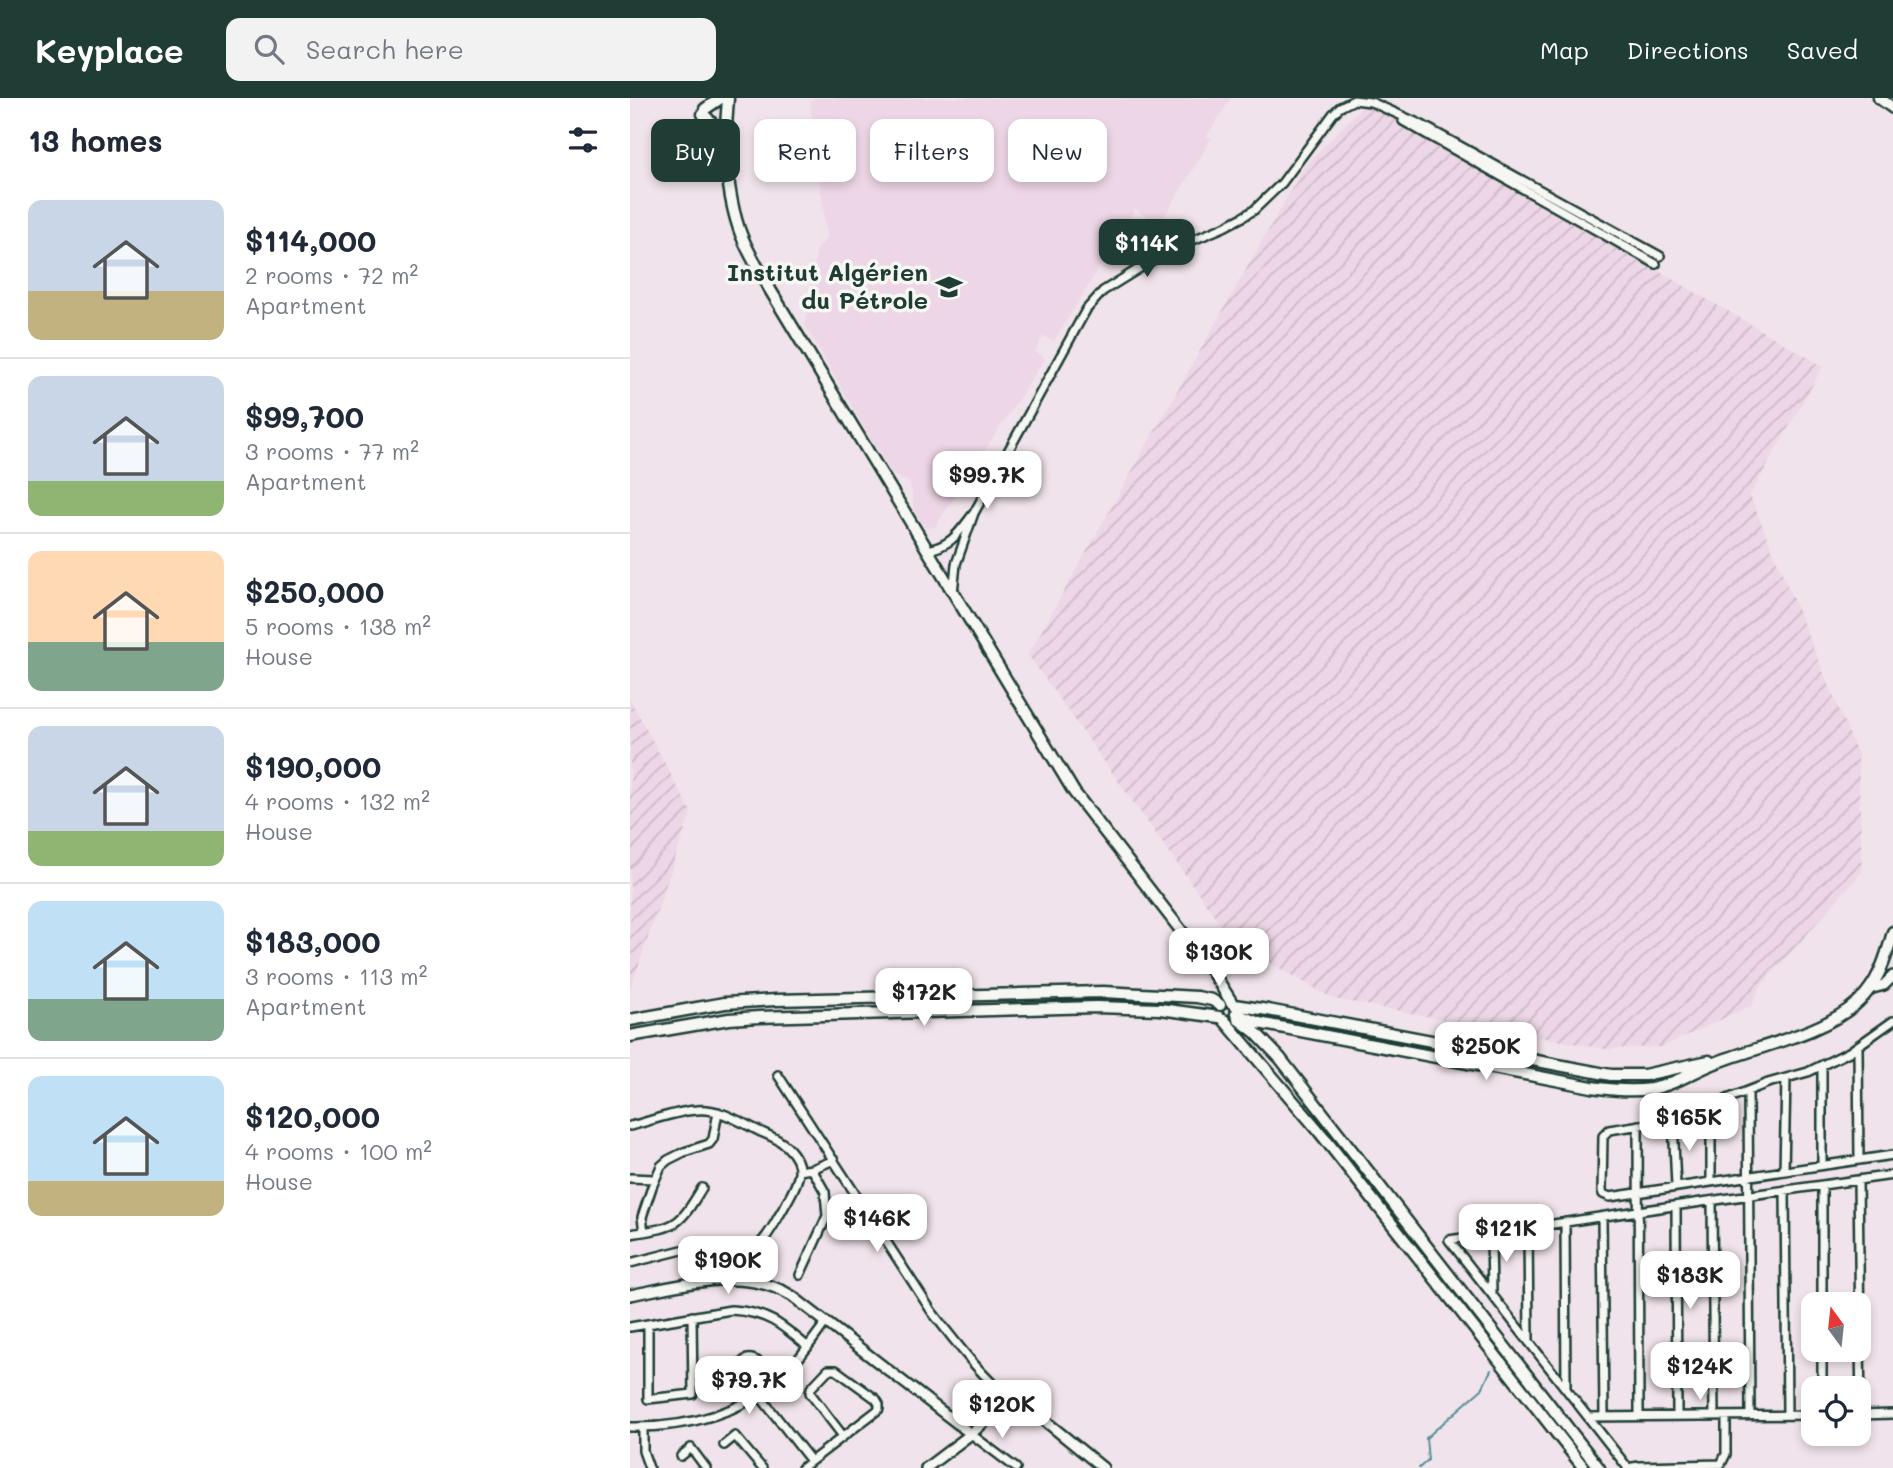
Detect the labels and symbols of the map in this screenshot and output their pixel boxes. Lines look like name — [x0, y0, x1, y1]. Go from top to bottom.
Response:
pin: $114K — [1098, 220, 1196, 279]
place label: Institut Algérien du Pétrole — [727, 256, 928, 315]
school or university icon: Institut Algérien du Pétrole — [934, 272, 964, 302]
pin: $99.7K — [930, 452, 1044, 511]
pin: $130K — [1170, 928, 1268, 988]
pin: $172K — [875, 968, 973, 1028]
pin: $250K — [1437, 1023, 1535, 1082]
pin: $165K — [1640, 1094, 1738, 1153]
pin: $146K — [828, 1194, 926, 1254]
pin: $121K — [1457, 1204, 1555, 1264]
pin: $190K — [679, 1236, 777, 1296]
pin: $183K — [1641, 1252, 1739, 1311]
north arrow — [1801, 1292, 1871, 1362]
pin: $124K — [1651, 1342, 1749, 1402]
pin: $79.7K — [692, 1356, 806, 1416]
pin: $120K — [953, 1380, 1051, 1440]

